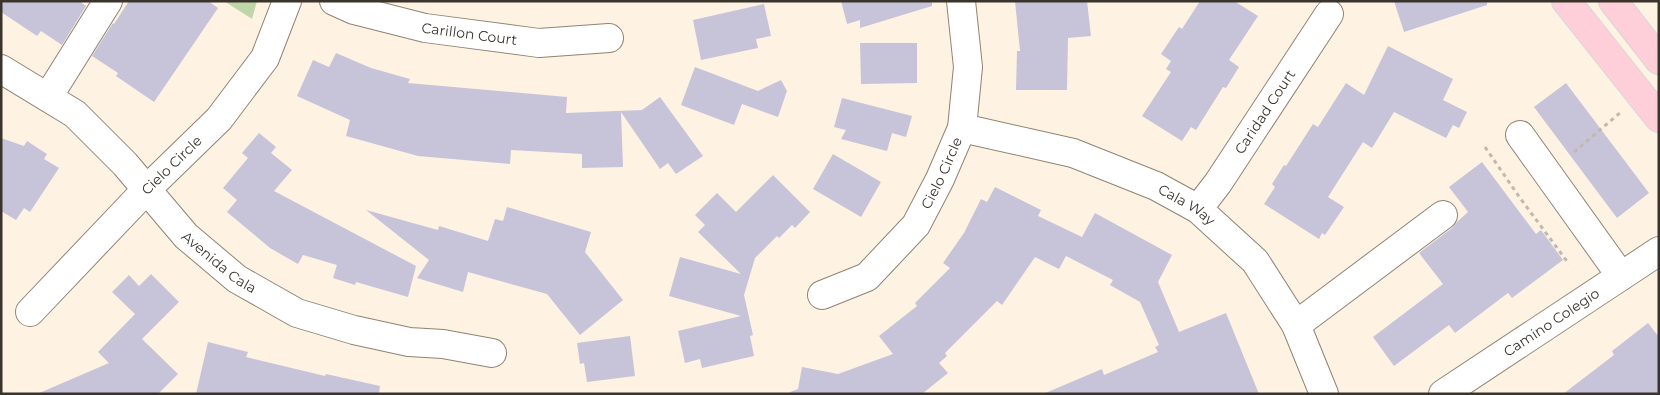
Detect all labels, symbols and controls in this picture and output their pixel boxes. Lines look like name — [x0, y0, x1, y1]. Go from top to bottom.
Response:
street label: Carillon Court — [421, 19, 519, 49]
street label: Caridad Court — [1230, 66, 1299, 158]
street label: Cielo Circle — [137, 132, 206, 199]
street label: Cielo Circle — [917, 134, 966, 212]
street label: Cala Way — [1155, 180, 1219, 229]
street label: Avenida Cala — [178, 227, 260, 297]
street label: Camino Colegio — [1500, 284, 1603, 361]

